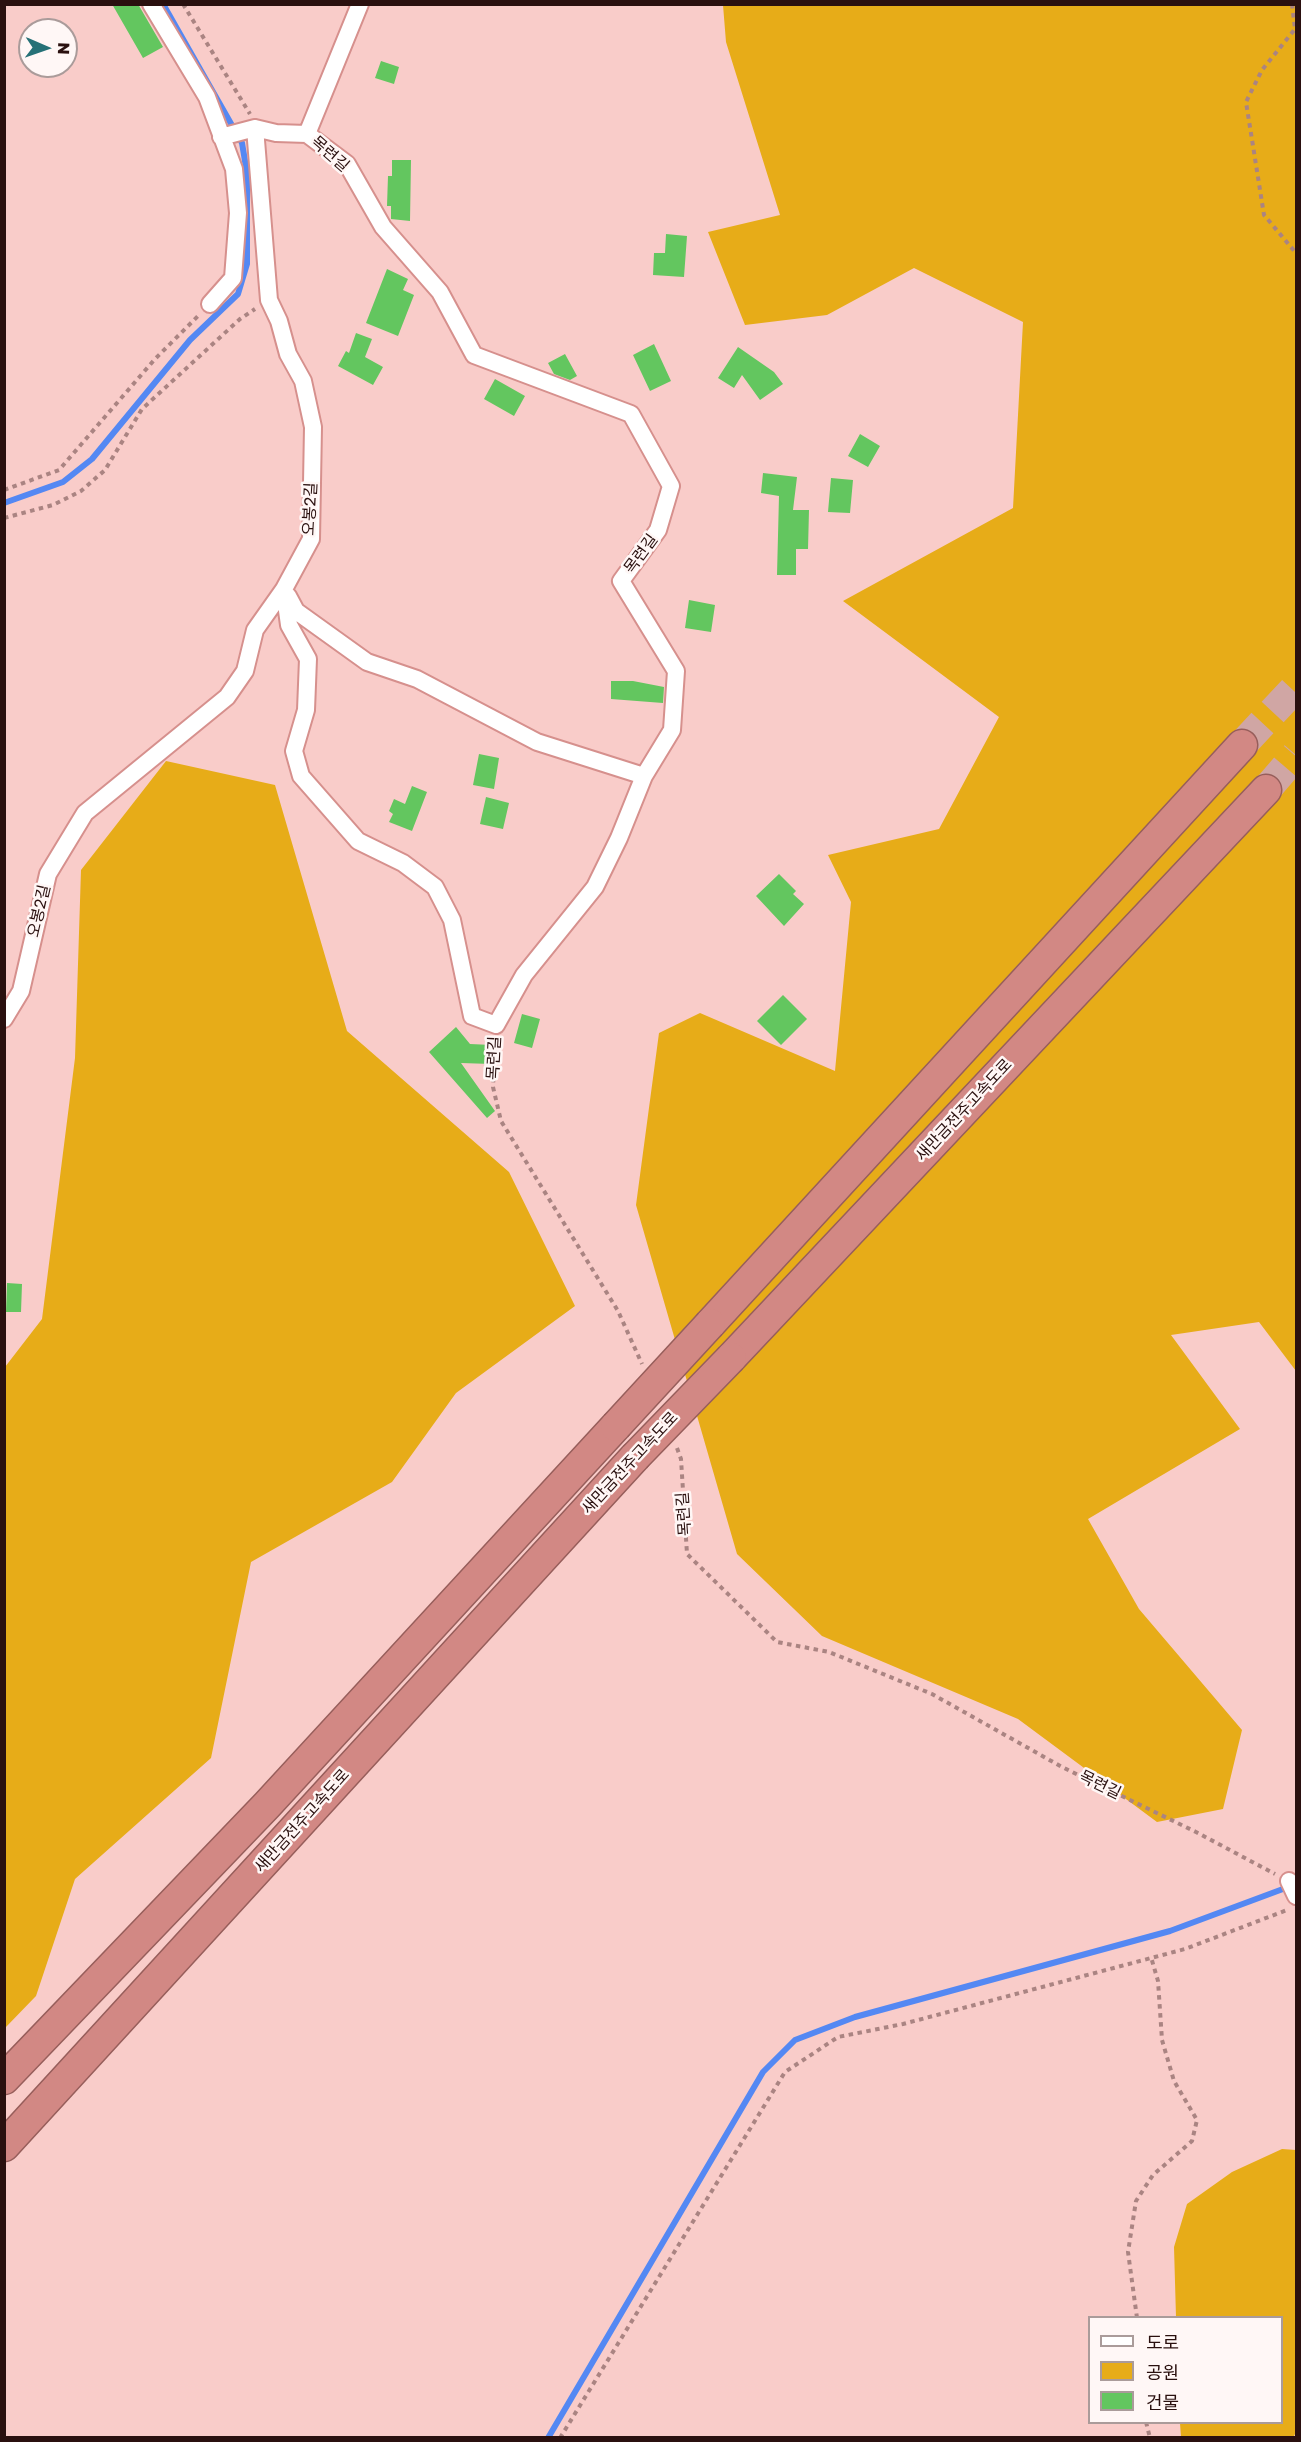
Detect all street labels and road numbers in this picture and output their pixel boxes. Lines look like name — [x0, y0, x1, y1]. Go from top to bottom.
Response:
street label: 목련길 — [307, 132, 353, 176]
street label: 오봉2길 — [299, 482, 321, 536]
street label: 목련길 — [620, 530, 662, 578]
street label: 오봉2길 — [24, 883, 54, 939]
street label: 목련길 — [483, 1035, 505, 1081]
street label: 새만금전주고속도로 — [912, 1055, 1016, 1165]
street label: 새만금전주고속도로 — [578, 1408, 682, 1518]
street label: 목련길 — [673, 1491, 695, 1537]
street label: 새만금전주고속도로 — [251, 1765, 353, 1877]
street label: 목련길 — [1076, 1767, 1124, 1803]

